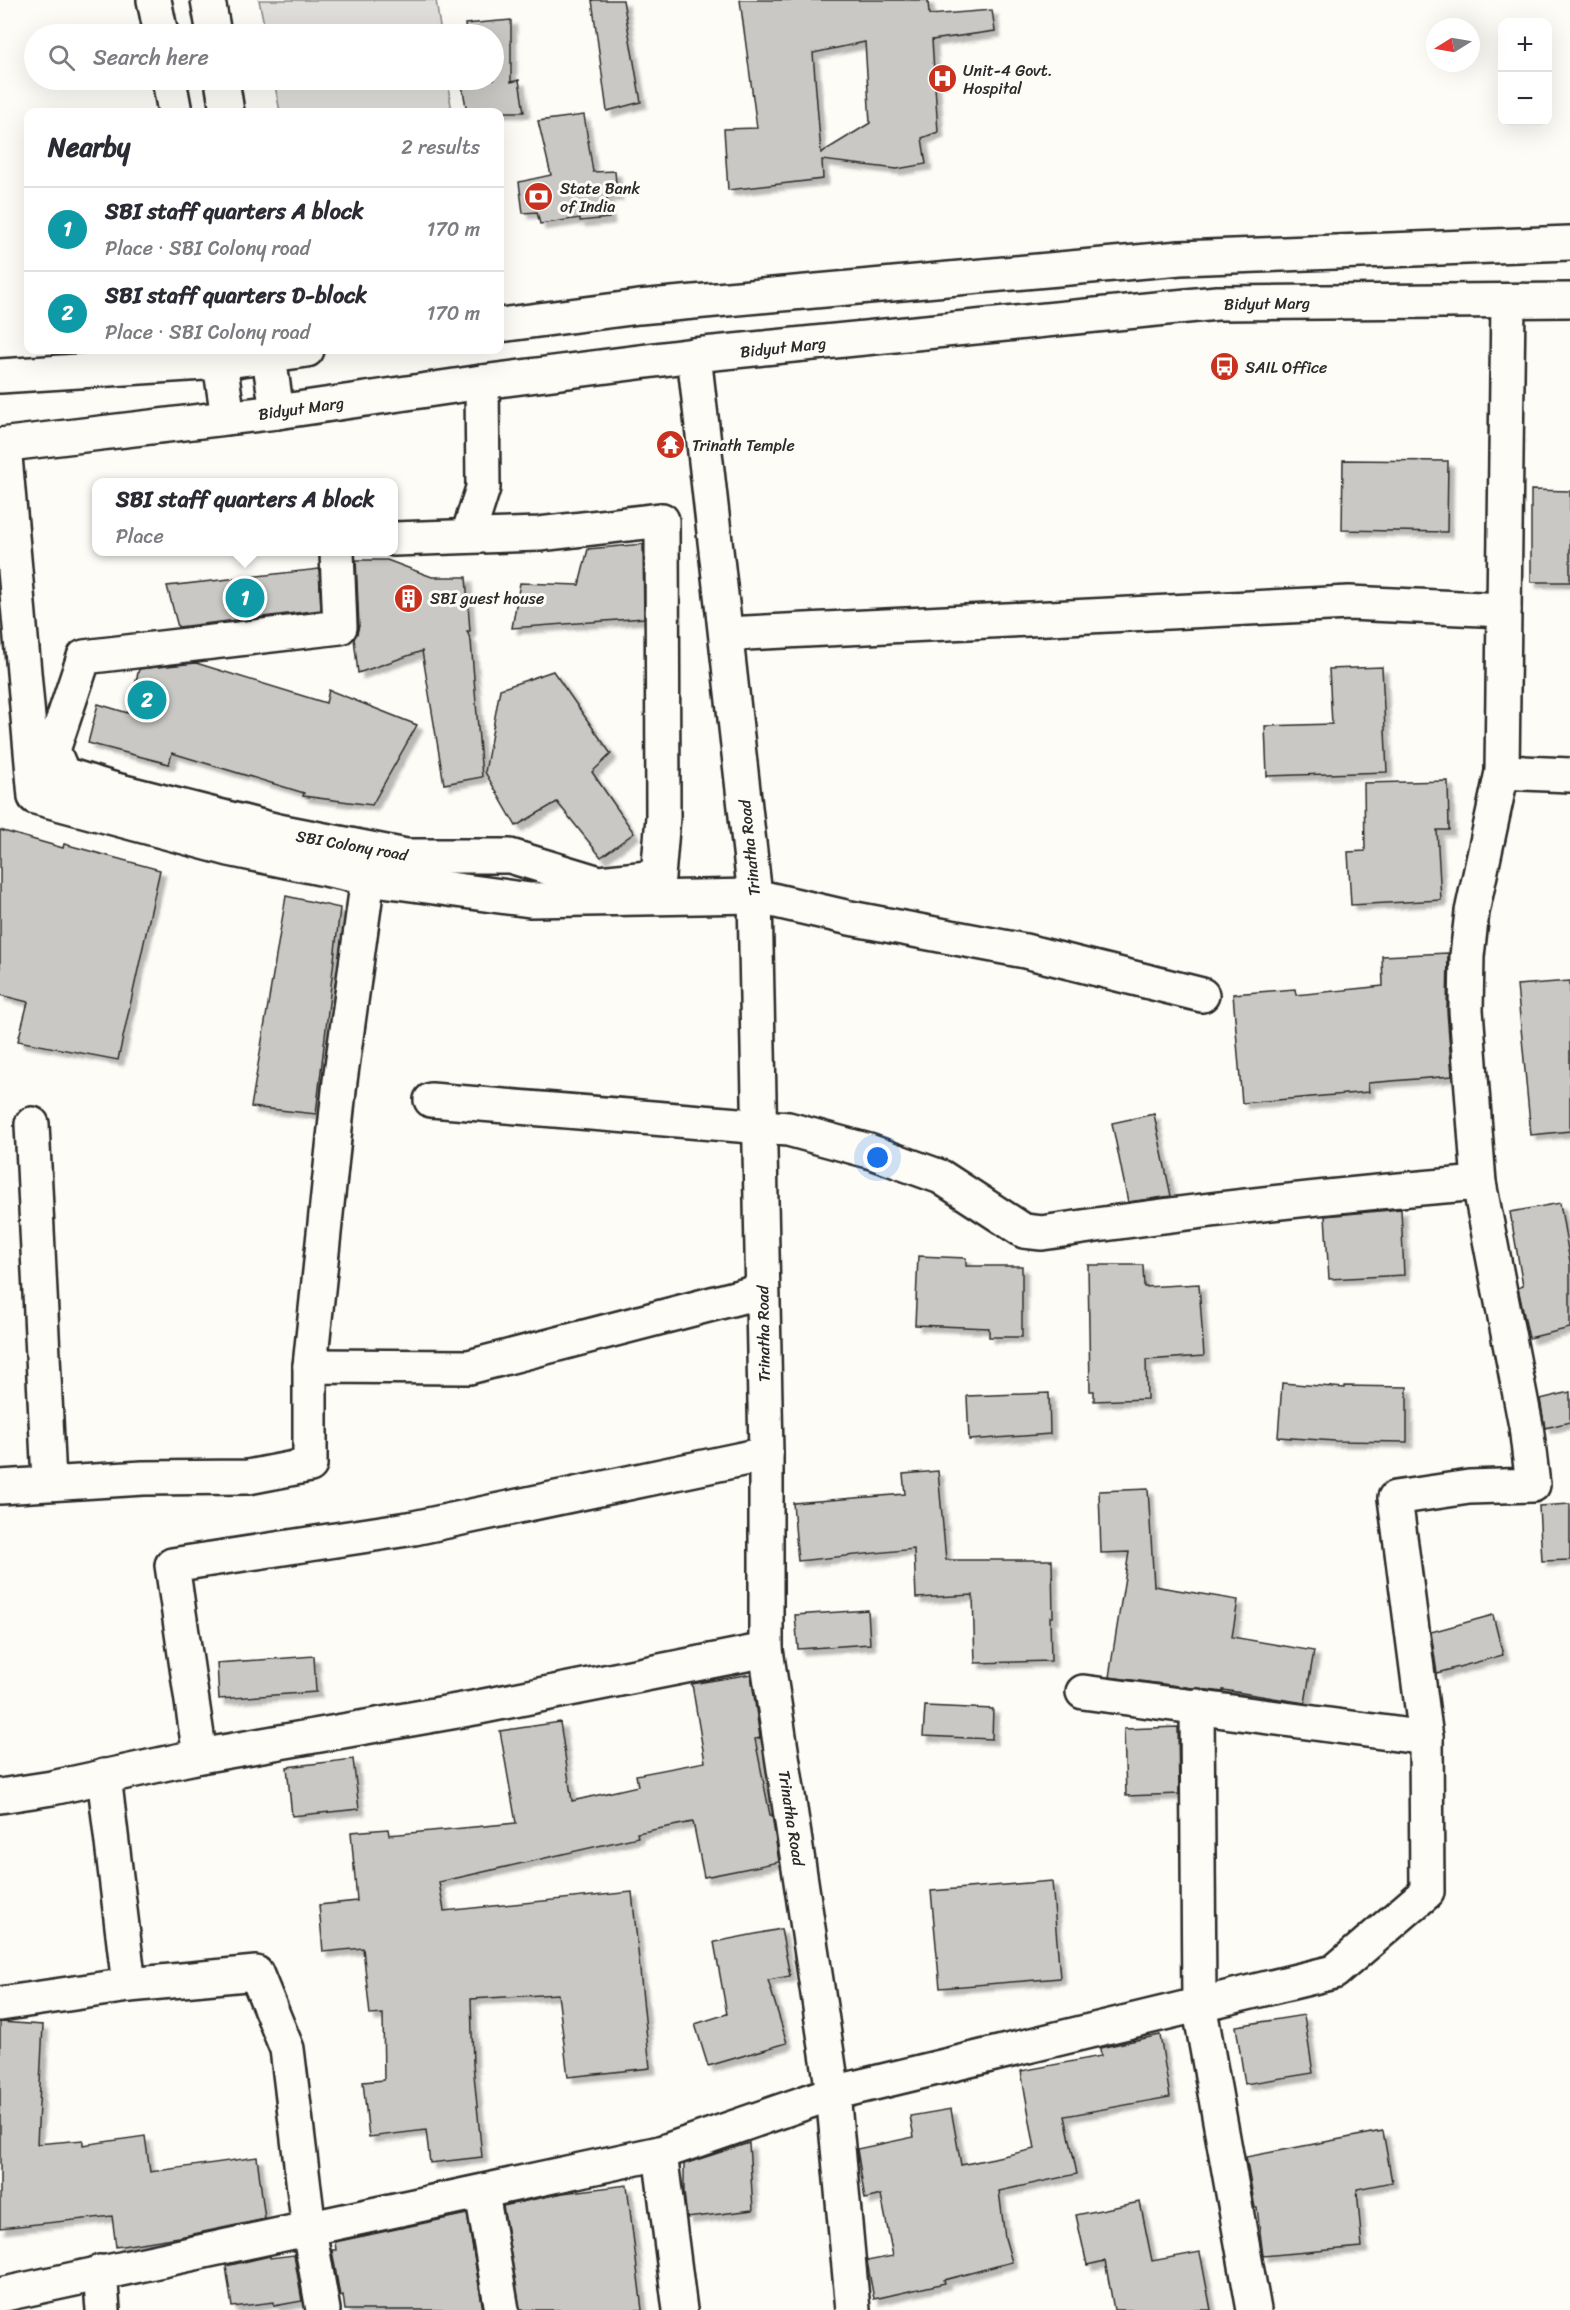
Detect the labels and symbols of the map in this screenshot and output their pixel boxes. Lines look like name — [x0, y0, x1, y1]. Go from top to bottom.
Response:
north arrow — [1426, 18, 1480, 72]
place label: Unit-4 Govt. Hospital — [963, 56, 1053, 103]
hospital icon: Unit-4 Govt. Hospital — [926, 63, 958, 95]
place label: State Bank of India — [560, 174, 640, 221]
bank icon: State Bank of India — [523, 181, 555, 213]
street label: Bidyut Marg — [1224, 288, 1310, 319]
street label: Bidyut Marg — [739, 329, 827, 366]
bus stop icon: SAIL Office — [1208, 351, 1240, 383]
place label: SAIL Office — [1245, 353, 1327, 382]
street label: Bidyut Marg — [256, 388, 346, 429]
temple icon: Trinath Temple — [655, 429, 687, 461]
place label: Trinath Temple — [692, 431, 795, 460]
pin: 1 — [226, 576, 264, 620]
building icon: SBI guest house — [393, 582, 425, 614]
place label: SBI guest house — [430, 584, 544, 613]
pin: 2 — [128, 678, 166, 722]
street label: Trinatha Road — [730, 797, 769, 897]
street label: SBI Colony road — [294, 821, 412, 870]
your location — [863, 1143, 892, 1172]
street label: Trinatha Road — [748, 1284, 779, 1382]
street label: Trinatha Road — [770, 1768, 814, 1870]

